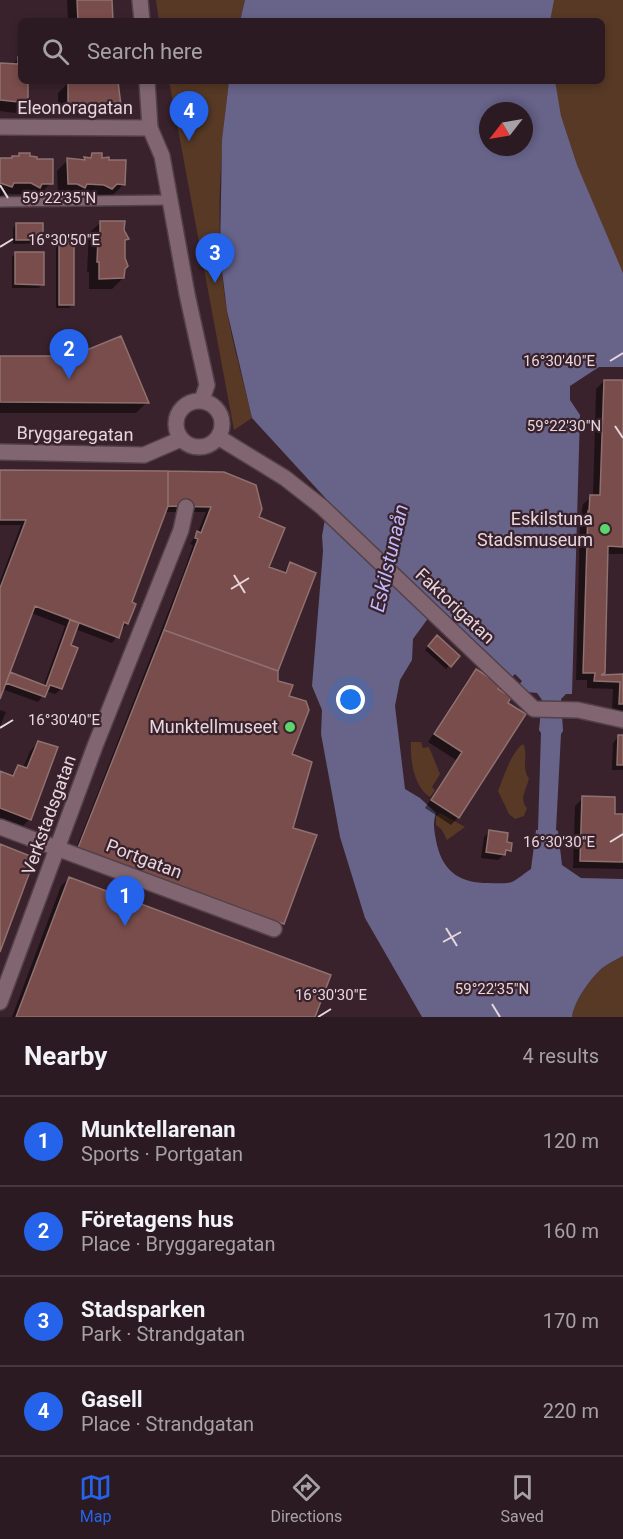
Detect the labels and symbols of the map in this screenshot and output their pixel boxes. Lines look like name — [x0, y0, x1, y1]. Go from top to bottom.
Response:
pin: 4 — [170, 92, 208, 141]
street label: Eleonoragatan — [17, 97, 133, 118]
north arrow — [479, 102, 533, 156]
text: 59°22'35"N — [22, 189, 96, 207]
text: 16°30'50"E — [28, 231, 101, 249]
pin: 3 — [196, 234, 234, 283]
pin: 2 — [50, 330, 88, 379]
text: 16°30'40"E — [523, 352, 596, 370]
text: 59°22'30"N — [527, 417, 601, 435]
street label: Bryggaregatan — [16, 422, 134, 445]
water label: Eskilstunaån — [365, 502, 413, 614]
place label: Eskilstuna Stadsmuseum — [477, 508, 593, 550]
marker: Eskilstuna Stadsmuseum — [598, 522, 612, 536]
street label: Faktorigatan — [411, 564, 499, 648]
your location — [336, 685, 365, 714]
text: 16°30'40"E — [28, 711, 101, 729]
place label: Munktellmuseet — [149, 716, 278, 737]
marker: Munktellmuseet — [283, 720, 297, 734]
street label: Verkstadsgatan — [17, 752, 80, 878]
text: 16°30'30"E — [523, 833, 596, 851]
street label: Portgatan — [103, 834, 185, 883]
pin: 1 — [106, 876, 144, 926]
text: 59°22'35"N — [455, 980, 529, 998]
text: 16°30'30"E — [295, 986, 368, 1004]

